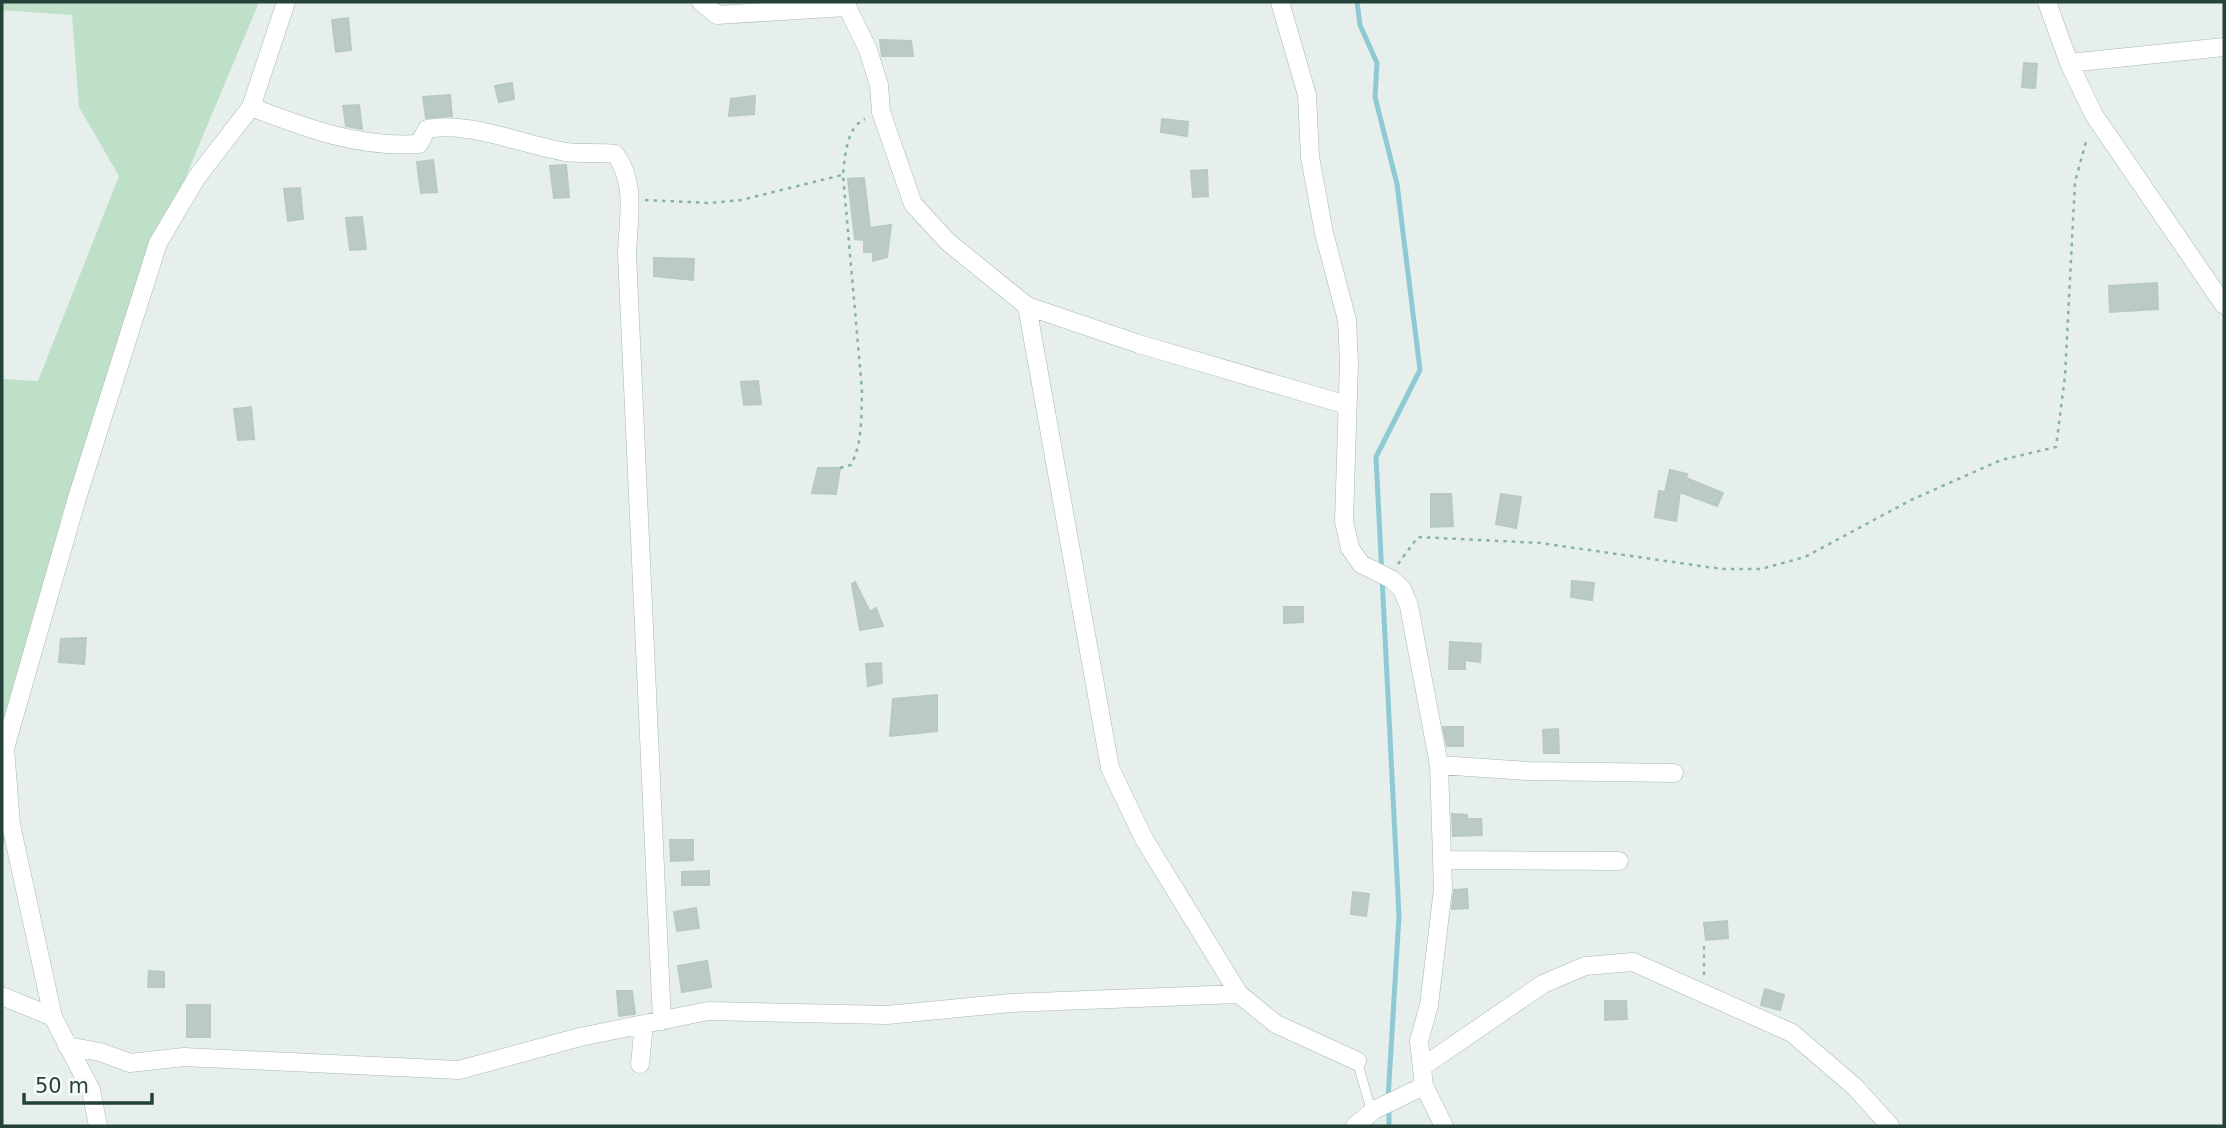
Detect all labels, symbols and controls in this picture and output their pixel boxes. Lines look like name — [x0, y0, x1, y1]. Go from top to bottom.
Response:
scale bar — [24, 1062, 152, 1106]
text: 50 m — [35, 1074, 89, 1098]

